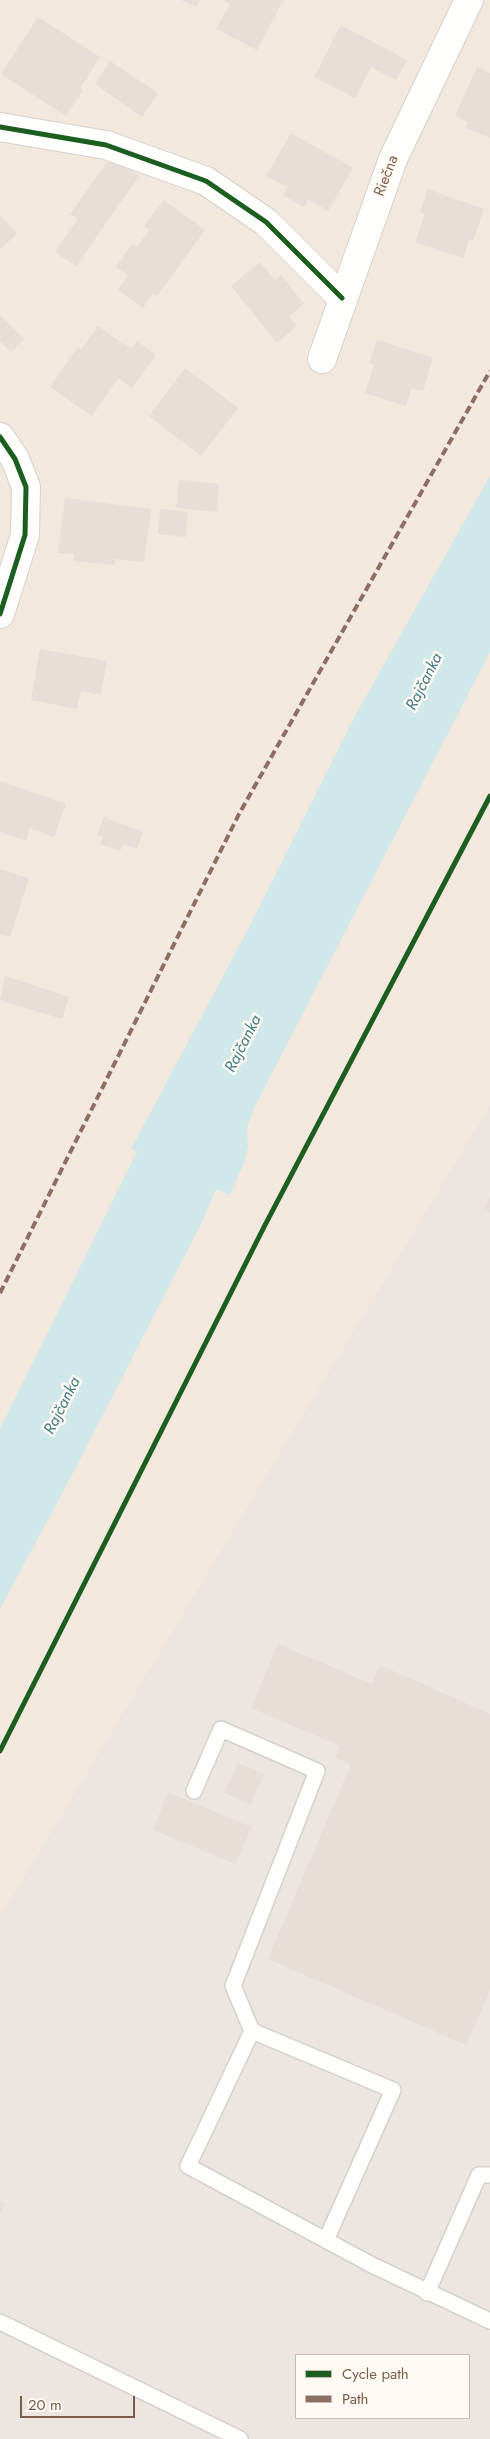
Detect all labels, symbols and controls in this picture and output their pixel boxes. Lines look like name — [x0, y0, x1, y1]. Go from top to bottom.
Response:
street label: Riečna — [371, 153, 403, 199]
water label: Rajčanka — [402, 650, 448, 714]
water label: Rajčanka — [221, 1012, 267, 1076]
water label: Rajčanka — [40, 1374, 86, 1438]
legend — [295, 2354, 470, 2419]
text: Cycle path — [342, 2363, 409, 2385]
scale bar — [22, 2386, 138, 2418]
text: Path — [342, 2388, 368, 2410]
text: 20 m — [28, 2394, 62, 2416]

